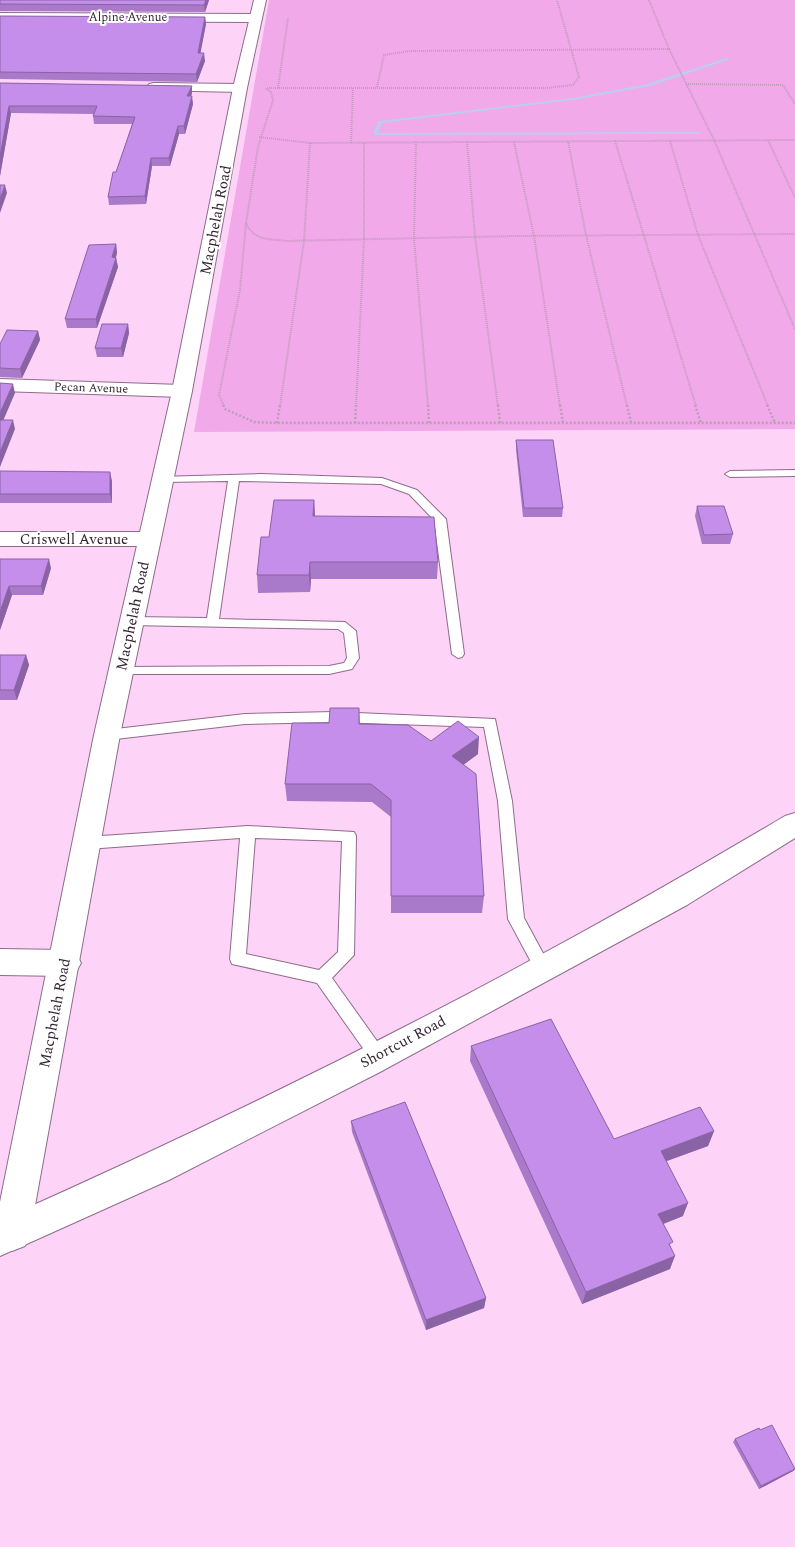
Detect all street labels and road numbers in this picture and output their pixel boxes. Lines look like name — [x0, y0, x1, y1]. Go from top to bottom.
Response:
street label: Alpine Avenue — [89, 8, 167, 27]
street label: Macphelah Road — [194, 163, 238, 277]
street label: Pecan Avenue — [53, 377, 129, 399]
street label: Criswell Avenue — [20, 528, 128, 551]
street label: Macphelah Road — [110, 559, 156, 673]
street label: Macphelah Road — [33, 956, 77, 1070]
street label: Shortcut Road — [356, 1010, 450, 1074]

